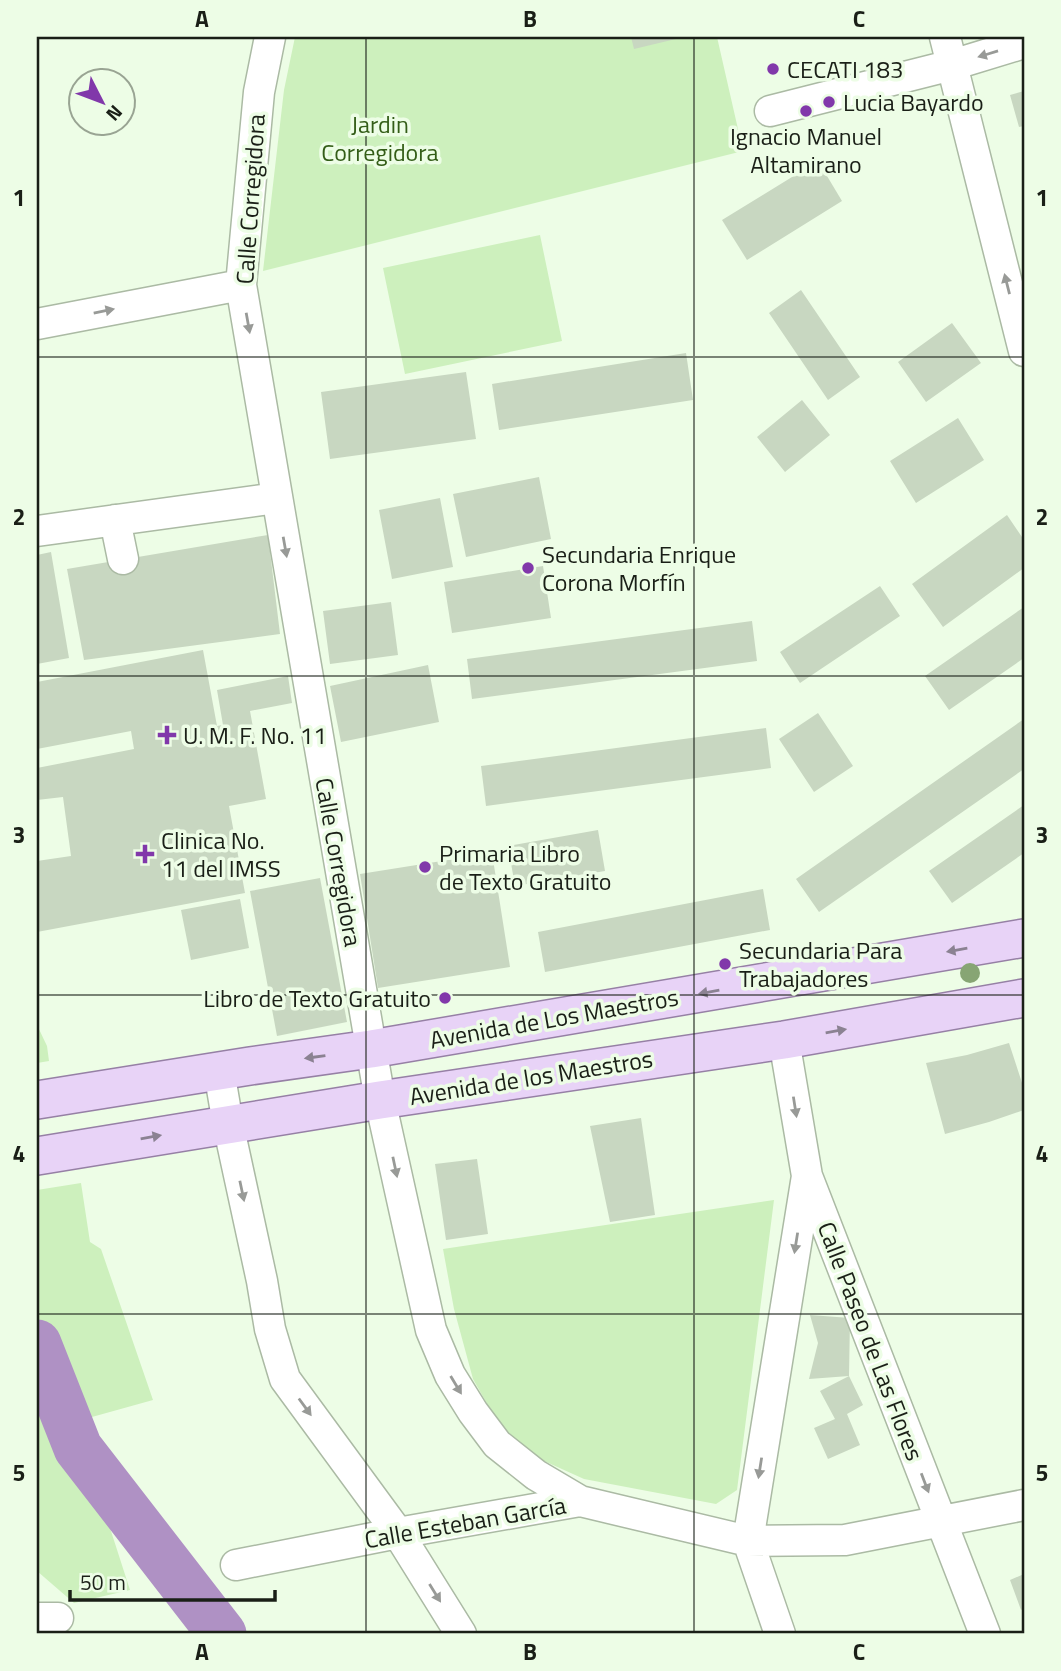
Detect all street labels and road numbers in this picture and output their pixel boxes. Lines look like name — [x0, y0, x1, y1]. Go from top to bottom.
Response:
street label: Calle Corregidora — [226, 113, 274, 285]
street label: Calle Corregidora — [306, 775, 372, 949]
street label: Avenida de Los Maestros — [427, 978, 681, 1058]
street label: Avenida de los Maestros — [407, 1040, 655, 1114]
street label: Calle Paseo de Las Flores — [809, 1216, 933, 1466]
street label: Calle Esteban García — [361, 1487, 569, 1557]

